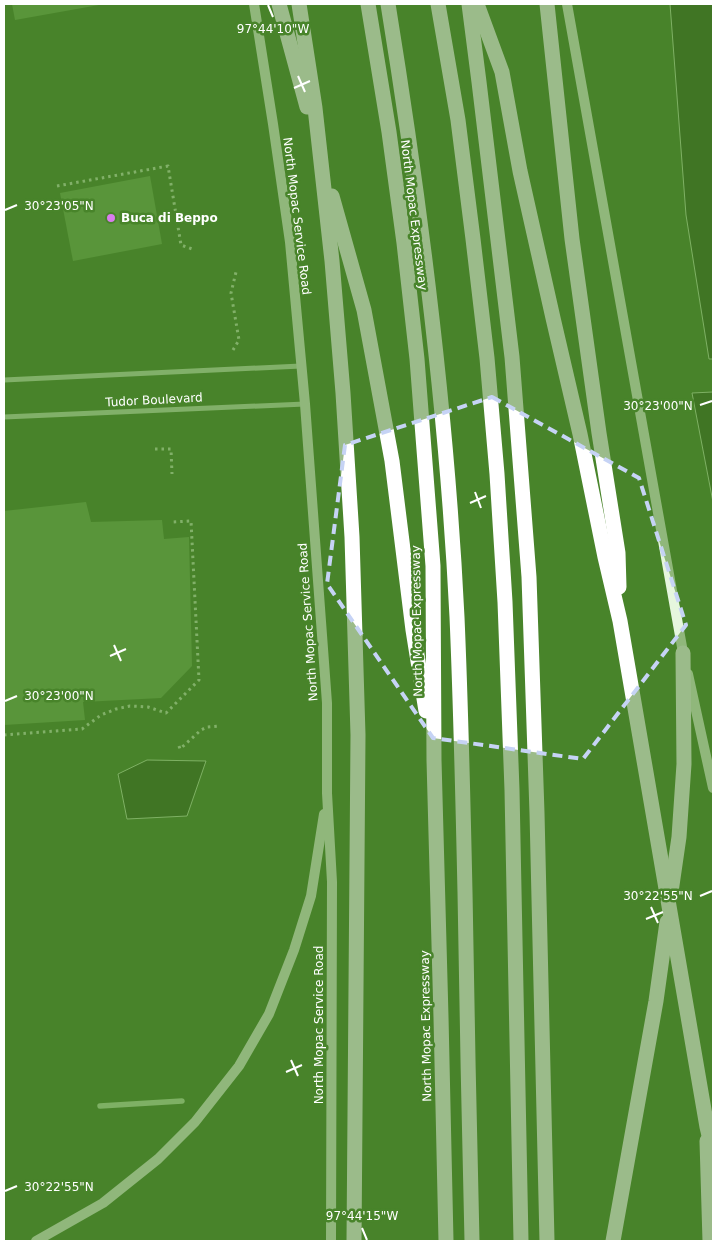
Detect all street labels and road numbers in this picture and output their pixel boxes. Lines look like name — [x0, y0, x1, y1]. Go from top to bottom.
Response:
street label: North Mopac Service Road — [280, 136, 314, 296]
street label: North Mopac Expressway — [398, 139, 430, 291]
street label: Tudor Boulevard — [104, 390, 203, 410]
street label: North Mopac Service Road — [295, 542, 321, 702]
street label: North Mopac Expressway — [409, 545, 425, 697]
street label: North Mopac Service Road — [312, 946, 326, 1104]
street label: North Mopac Expressway — [418, 950, 434, 1102]

